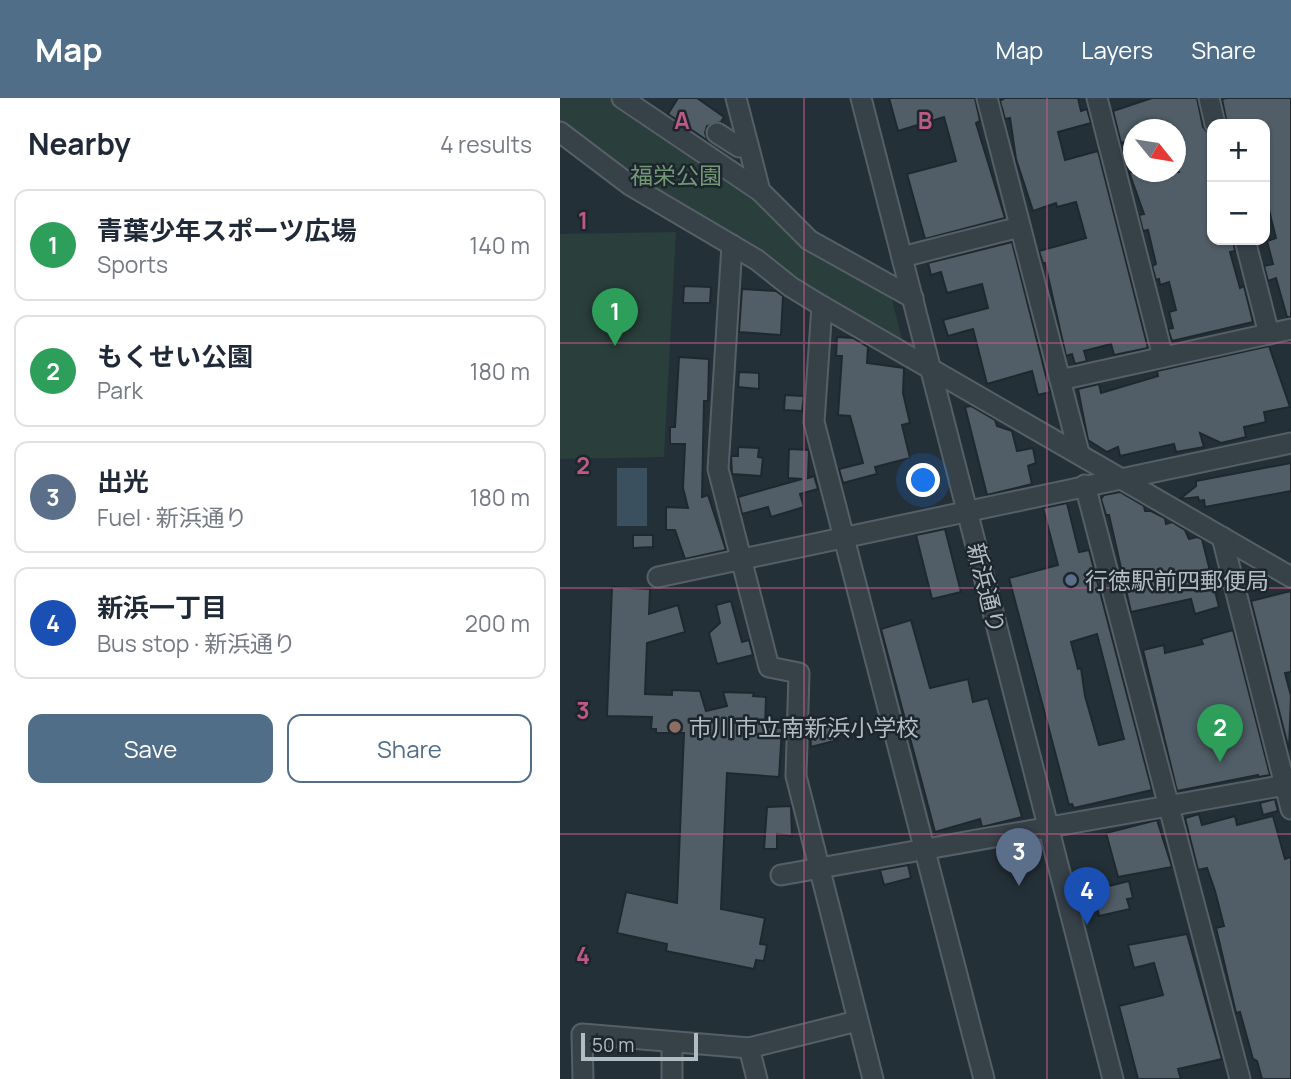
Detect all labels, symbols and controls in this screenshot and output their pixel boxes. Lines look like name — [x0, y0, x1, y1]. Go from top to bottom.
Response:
text: Map — [35, 27, 103, 72]
text: Map — [996, 33, 1043, 66]
text: Layers — [1081, 33, 1153, 66]
text: Share — [1191, 33, 1256, 66]
text: A — [674, 104, 690, 136]
text: B — [918, 104, 932, 136]
north arrow — [1123, 119, 1186, 182]
map controls — [1207, 119, 1270, 245]
button: + — [1207, 119, 1270, 182]
text: Nearby — [28, 123, 131, 164]
text: 4 results — [440, 128, 532, 160]
park label: 福栄公園 — [630, 159, 722, 191]
button: − — [1207, 182, 1270, 245]
text: 1 — [578, 204, 588, 236]
text: 青葉少年スポーツ広場 — [97, 212, 356, 248]
text: 1 — [48, 229, 58, 261]
text: 140 m — [469, 229, 530, 261]
text: Sports — [97, 248, 168, 280]
pin: 1 — [592, 288, 638, 346]
text: もくせい公園 — [97, 338, 253, 374]
text: 2 — [46, 355, 60, 387]
text: 180 m — [470, 355, 530, 387]
text: Park — [97, 374, 143, 406]
text: 2 — [576, 449, 590, 481]
text: 出光 — [97, 463, 149, 499]
your location — [906, 463, 940, 497]
text: 3 — [46, 481, 60, 513]
text: 180 m — [470, 481, 530, 513]
text: Fuel · 新浜通り — [97, 501, 247, 533]
street label: 新浜通り — [960, 539, 1014, 637]
place label: 行徳駅前四郵便局 — [1085, 564, 1269, 596]
marker: 行徳駅前四郵便局 — [1063, 572, 1079, 588]
text: 新浜一丁目 — [97, 589, 227, 625]
text: 4 — [46, 607, 60, 639]
text: 200 m — [465, 607, 530, 639]
text: Bus stop · 新浜通り — [97, 627, 296, 659]
text: 3 — [576, 694, 590, 726]
pin: 2 — [1197, 704, 1243, 762]
place label: 市川市立南新浜小学校 — [689, 711, 919, 743]
button: Save — [28, 714, 273, 783]
button: Share — [287, 714, 532, 783]
marker: 市川市立南新浜小学校 — [667, 719, 683, 735]
pin: 3 — [996, 828, 1042, 886]
pin: 4 — [1064, 867, 1110, 925]
text: 4 — [576, 939, 590, 971]
scale bar — [581, 1030, 698, 1062]
text: 50 m — [592, 1032, 634, 1058]

